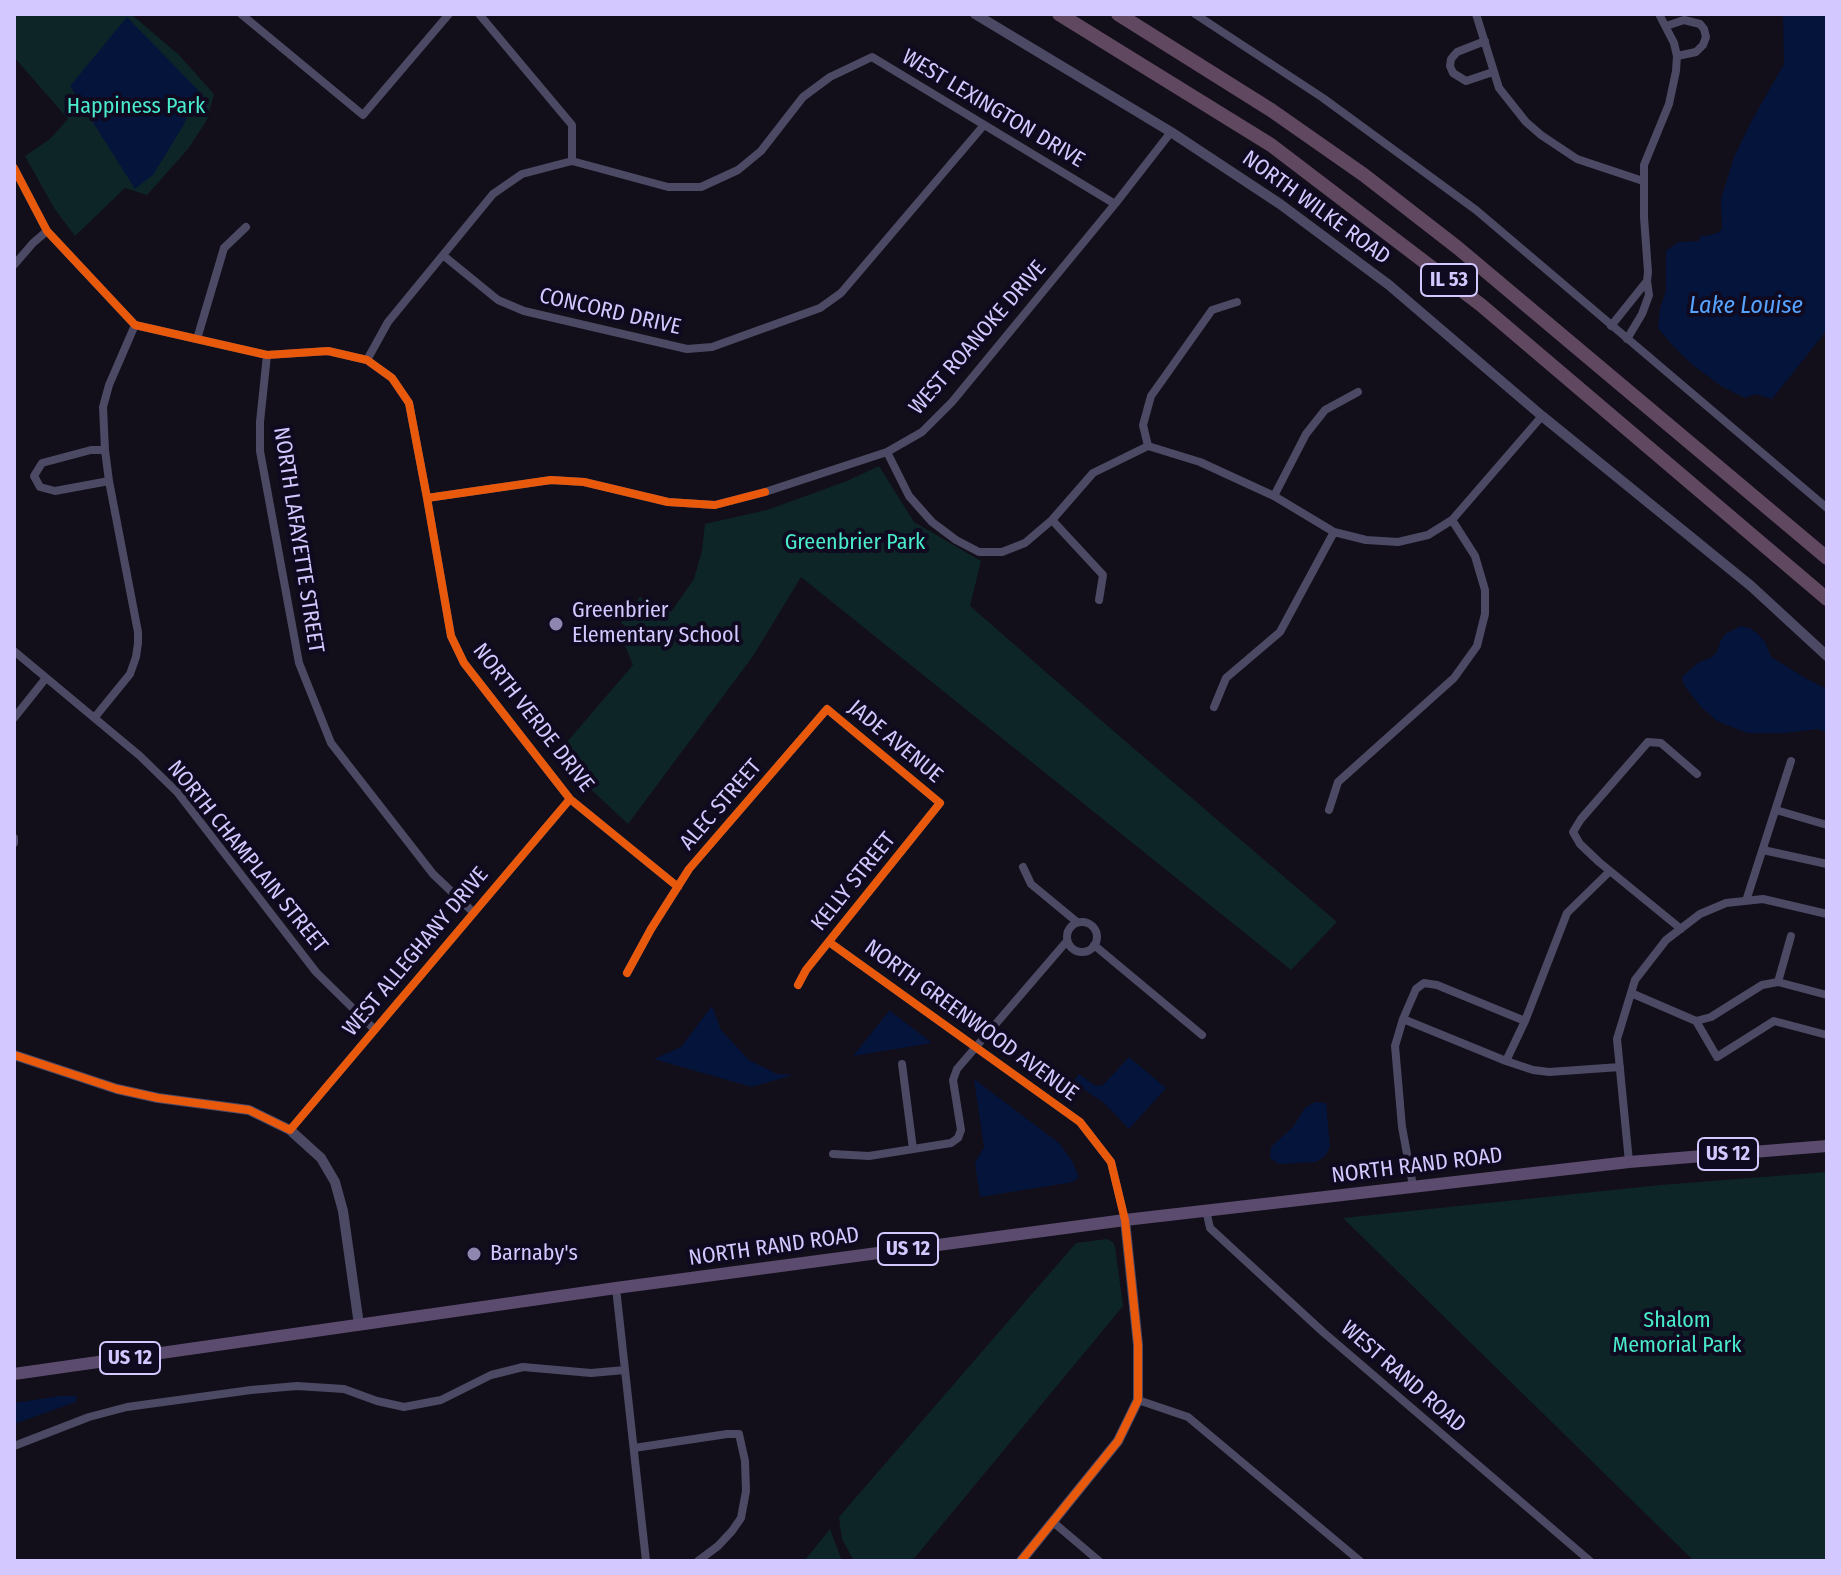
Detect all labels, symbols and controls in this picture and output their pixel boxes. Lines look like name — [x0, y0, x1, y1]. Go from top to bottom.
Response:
street label: WEST LEXINGTON DRIVE — [897, 44, 1089, 174]
park label: Happiness Park — [67, 94, 205, 120]
street label: NORTH WILKE ROAD — [1237, 146, 1395, 270]
street label: WEST ROANOKE DRIVE — [904, 256, 1052, 420]
road number: IL 53 — [1421, 264, 1477, 296]
street label: CONCORD DRIVE — [537, 283, 683, 341]
water label: Lake Louise — [1689, 292, 1803, 320]
street label: NORTH LAFAYETTE STREET — [267, 425, 329, 655]
park label: Greenbrier Park — [785, 530, 925, 556]
place label: Greenbrier Elementary School — [572, 598, 739, 650]
marker: Greenbrier Elementary School — [547, 615, 565, 633]
street label: NORTH VERDE DRIVE — [467, 638, 599, 798]
street label: JADE AVENUE — [842, 695, 948, 789]
street label: ALEC STREET — [675, 754, 767, 856]
street label: NORTH CHAMPLAIN STREET — [161, 756, 333, 958]
street label: KELLY STREET — [806, 827, 902, 937]
street label: WEST ALLEGHANY DRIVE — [338, 862, 494, 1042]
street label: NORTH GREENWOOD AVENUE — [859, 935, 1083, 1107]
road number: US 12 — [1698, 1138, 1758, 1170]
street label: NORTH RAND ROAD — [1330, 1142, 1504, 1190]
street label: NORTH RAND ROAD — [687, 1222, 861, 1272]
road number: US 12 — [878, 1233, 938, 1265]
place label: Barnaby's — [490, 1241, 578, 1267]
marker: Barnaby's — [465, 1245, 483, 1263]
park label: Shalom Memorial Park — [1613, 1308, 1741, 1360]
street label: WEST RAND ROAD — [1335, 1316, 1471, 1438]
road number: US 12 — [100, 1342, 160, 1374]

